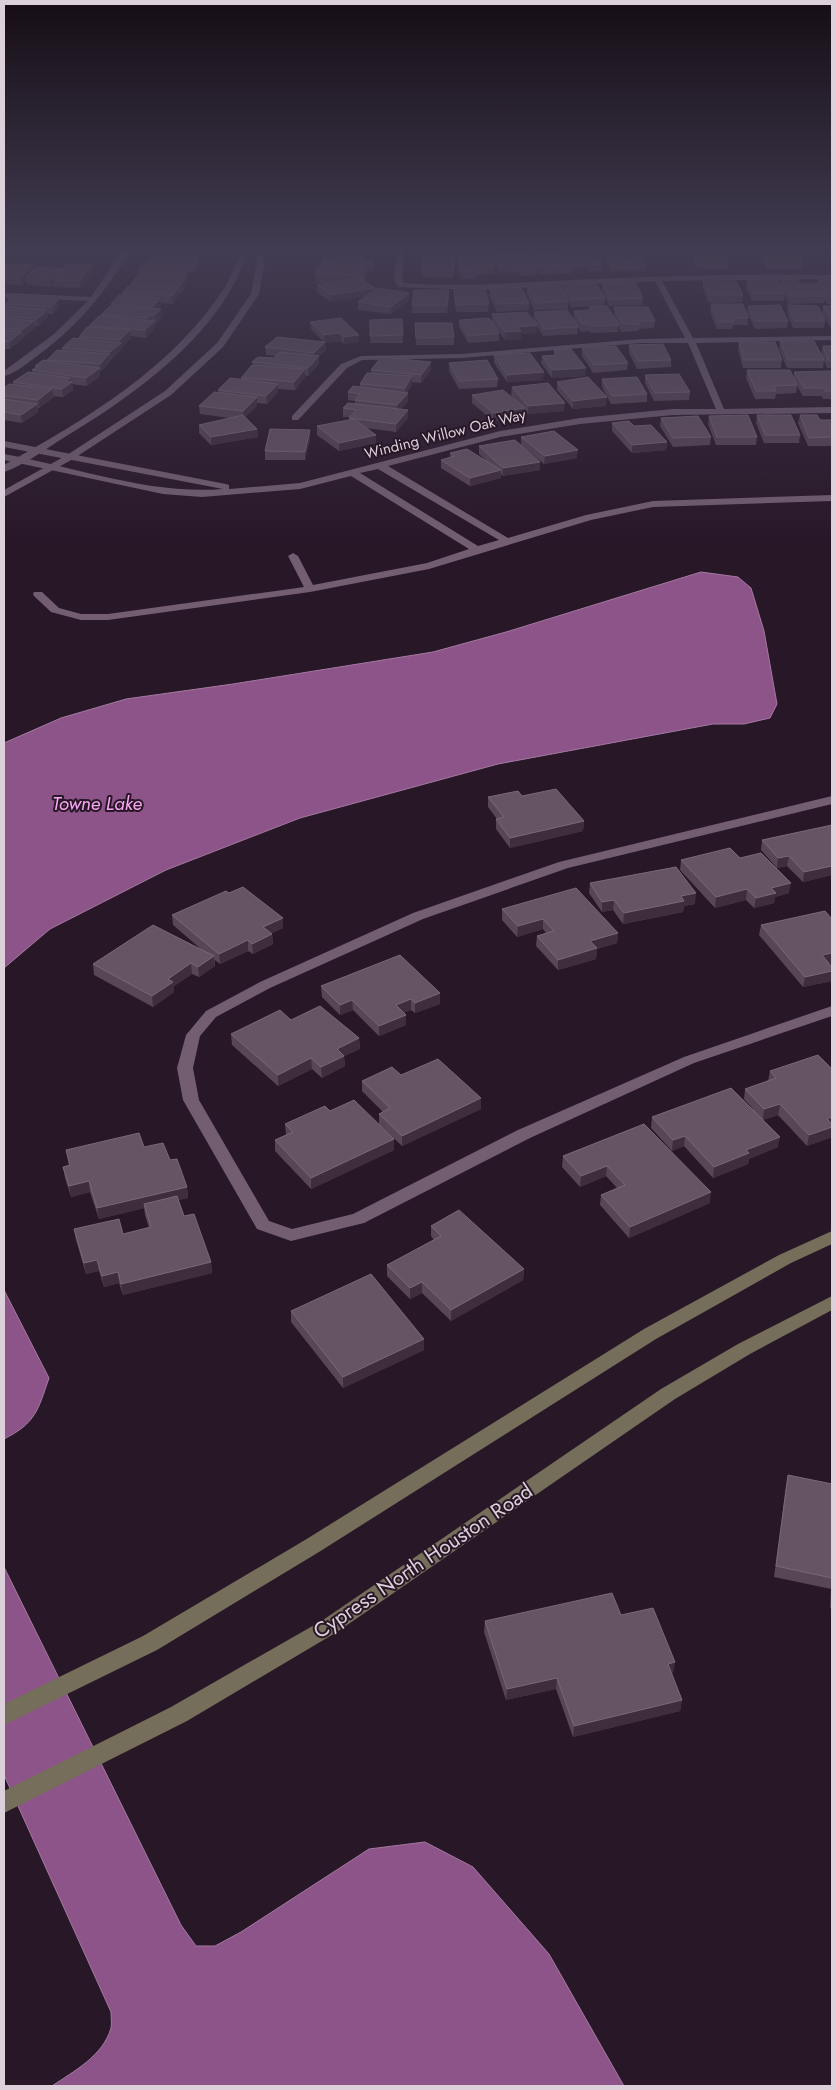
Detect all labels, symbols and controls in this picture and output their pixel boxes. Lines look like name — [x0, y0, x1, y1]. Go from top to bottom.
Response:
street label: Winding Willow Oak Way — [362, 403, 528, 465]
water label: Towne Lake — [52, 790, 143, 817]
street label: Cypress North Houston Road — [307, 1476, 539, 1646]

